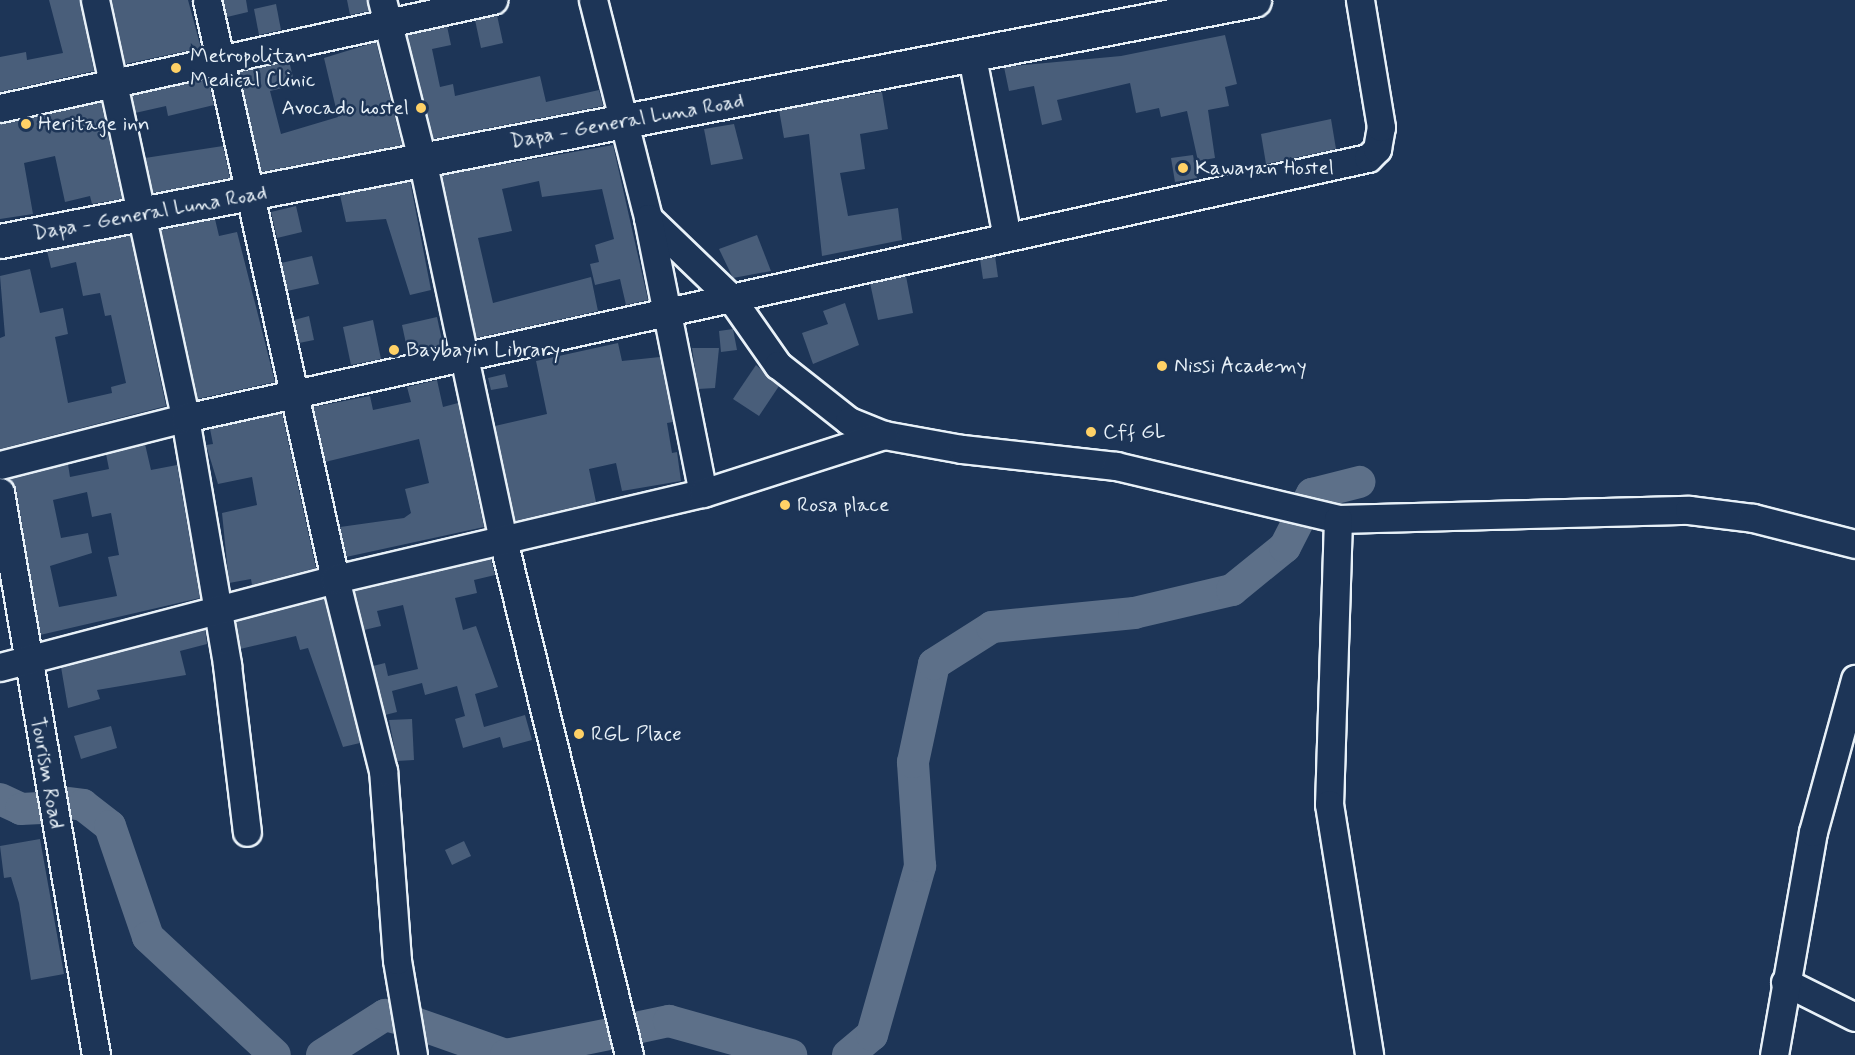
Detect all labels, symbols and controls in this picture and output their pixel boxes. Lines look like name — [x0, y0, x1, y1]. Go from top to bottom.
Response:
place label: Metropolitan Medical Clinic — [190, 43, 318, 93]
marker: Metropolitan Medical Clinic — [167, 59, 185, 77]
street label: Dapa - General Luna Road — [510, 88, 744, 154]
place label: Avocado hostel — [282, 95, 409, 121]
marker: Avocado hostel — [414, 101, 428, 115]
place label: Heritage inn — [38, 111, 150, 137]
marker: Heritage inn — [19, 117, 33, 131]
place label: Kawayan Hostel — [1195, 155, 1336, 181]
marker: Kawayan Hostel — [1176, 161, 1190, 175]
street label: Dapa - General Luna Road — [33, 180, 267, 246]
place label: Baybayin Library — [406, 337, 564, 363]
marker: Baybayin Library — [387, 343, 401, 357]
place label: Nissi Academy — [1174, 353, 1306, 379]
marker: Nissi Academy — [1155, 359, 1169, 373]
place label: Cff GL — [1103, 419, 1166, 445]
marker: Cff GL — [1084, 425, 1098, 439]
place label: Rosa place — [797, 492, 885, 518]
marker: Rosa place — [778, 498, 792, 512]
street label: Tourism Road — [25, 715, 69, 831]
place label: RGL Place — [591, 721, 682, 747]
marker: RGL Place — [572, 727, 586, 741]

